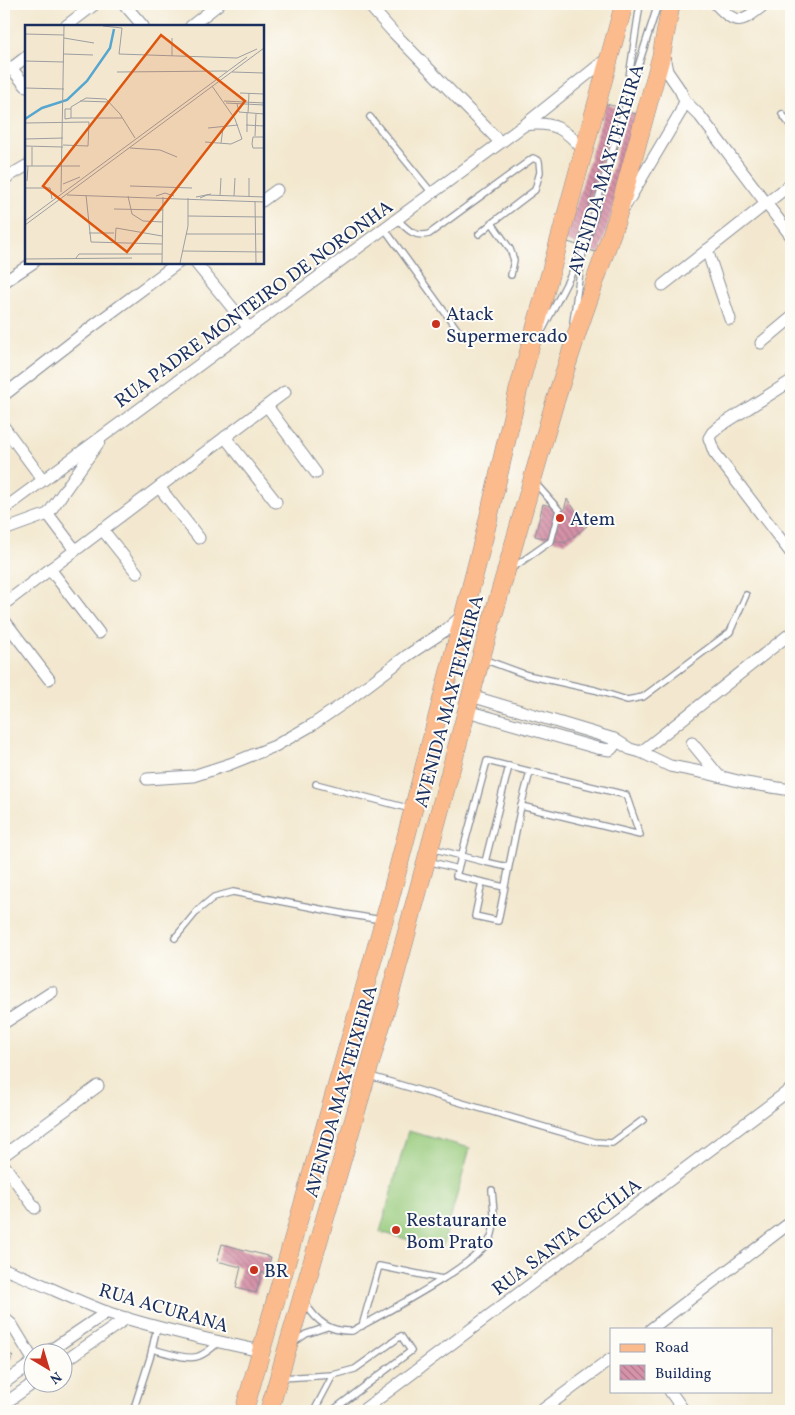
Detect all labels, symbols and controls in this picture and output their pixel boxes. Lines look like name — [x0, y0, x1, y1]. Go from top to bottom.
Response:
inset map — [25, 25, 264, 264]
street label: AVENIDA MAX TEIXEIRA — [562, 61, 651, 278]
street label: RUA PADRE MONTEIRO DE NORONHA — [110, 195, 399, 415]
place label: Atack Supermercado — [446, 302, 568, 350]
marker: Atack Supermercado — [430, 318, 442, 330]
place label: Atem — [570, 507, 616, 533]
marker: Atem — [554, 512, 566, 524]
street label: AVENIDA MAX TEIXEIRA — [409, 592, 491, 811]
street label: AVENIDA MAX TEIXEIRA — [299, 983, 385, 1201]
street label: RUA SANTA CECÍLIA — [487, 1173, 647, 1302]
place label: Restaurante Bom Prato — [406, 1208, 507, 1256]
marker: Restaurante Bom Prato — [390, 1224, 402, 1236]
place label: BR — [264, 1259, 289, 1285]
marker: BR — [248, 1264, 260, 1276]
street label: RUA ACURANA — [95, 1278, 231, 1340]
legend — [610, 1328, 772, 1392]
text: Road — [655, 1338, 689, 1359]
north arrow — [22, 1342, 72, 1392]
text: Building — [655, 1364, 712, 1385]
text: N — [45, 1366, 65, 1388]

